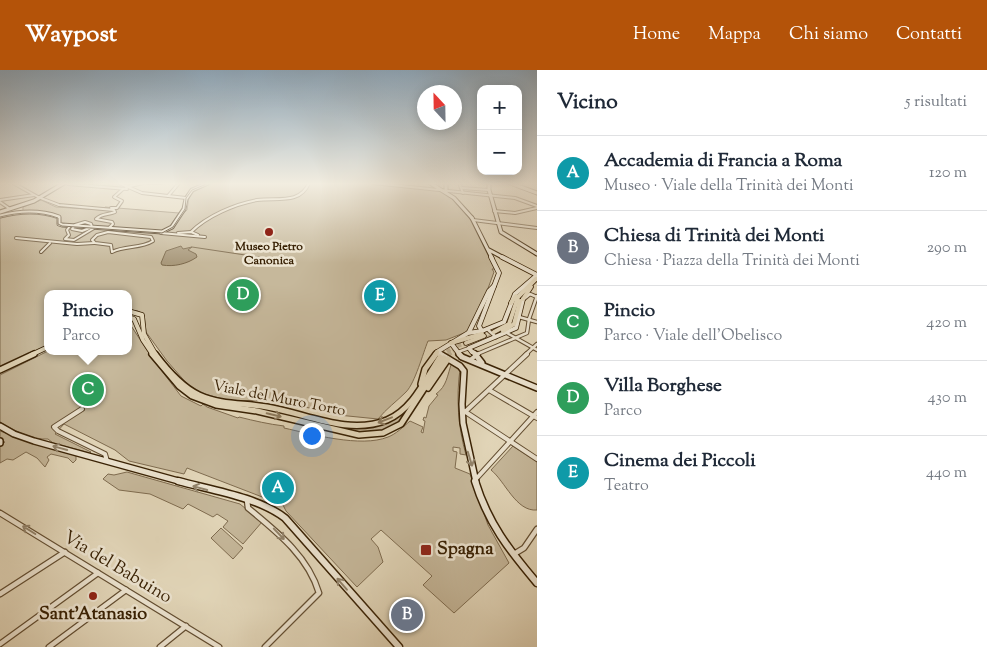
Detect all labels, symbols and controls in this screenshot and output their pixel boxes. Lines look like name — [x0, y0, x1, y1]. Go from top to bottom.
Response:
text: Waypost — [25, 18, 117, 52]
text: Home — [633, 22, 680, 48]
text: Mappa — [708, 22, 761, 48]
text: Chi siamo — [789, 22, 868, 48]
text: Contatti — [896, 22, 962, 48]
north arrow — [417, 85, 462, 130]
map controls — [477, 85, 522, 175]
button: + — [477, 85, 522, 130]
text: Vicino — [557, 88, 618, 118]
text: 5 risultati — [905, 91, 967, 114]
button: − — [477, 130, 522, 175]
text: Accademia di Francia a Roma — [604, 148, 842, 175]
text: A — [567, 162, 580, 185]
text: 120 m — [929, 162, 967, 185]
text: Museo · Viale della Trinità dei Monti — [604, 175, 853, 198]
text: Chiesa di Trinità dei Monti — [604, 223, 824, 250]
marker: Museo Pietro Canonica — [263, 226, 275, 238]
text: B — [568, 237, 578, 260]
text: 290 m — [927, 237, 967, 260]
place label: Museo Pietro Canonica — [234, 238, 303, 270]
text: Chiesa · Piazza della Trinità dei Monti — [604, 250, 860, 273]
pin: D — [227, 276, 259, 314]
pin: E — [364, 277, 396, 315]
popup — [44, 290, 132, 355]
text: Pincio — [62, 298, 114, 325]
text: Pincio — [604, 298, 655, 325]
text: C — [567, 312, 579, 335]
text: 420 m — [926, 312, 967, 335]
text: Parco — [62, 325, 100, 348]
text: Parco · Viale dell'Obelisco — [604, 325, 782, 348]
pin: C — [72, 371, 104, 409]
text: Villa Borghese — [604, 373, 722, 400]
street label: Viale del Muro Torto — [211, 376, 347, 422]
text: D — [567, 387, 579, 410]
text: 430 m — [928, 387, 967, 410]
text: Parco — [604, 400, 642, 423]
one-way arrow — [265, 411, 281, 420]
one-way arrow — [378, 416, 393, 425]
your location — [299, 423, 325, 449]
one-way arrow — [52, 443, 68, 452]
text: Cinema dei Piccoli — [604, 448, 756, 475]
one-way arrow — [465, 450, 475, 466]
text: E — [568, 462, 578, 485]
text: 440 m — [926, 462, 967, 485]
pin: A — [262, 469, 294, 507]
text: Teatro — [604, 475, 649, 498]
one-way arrow — [193, 482, 209, 492]
one-way arrow — [22, 525, 36, 535]
street label: Via del Babuino — [58, 525, 177, 611]
one-way arrow — [273, 528, 285, 540]
place label: Spagna — [437, 537, 494, 563]
marker: Spagna — [419, 543, 433, 557]
one-way arrow — [337, 577, 348, 590]
marker: Sant'Atanasio — [87, 590, 99, 602]
pin: B — [391, 596, 423, 634]
place label: Sant'Atanasio — [39, 602, 147, 628]

